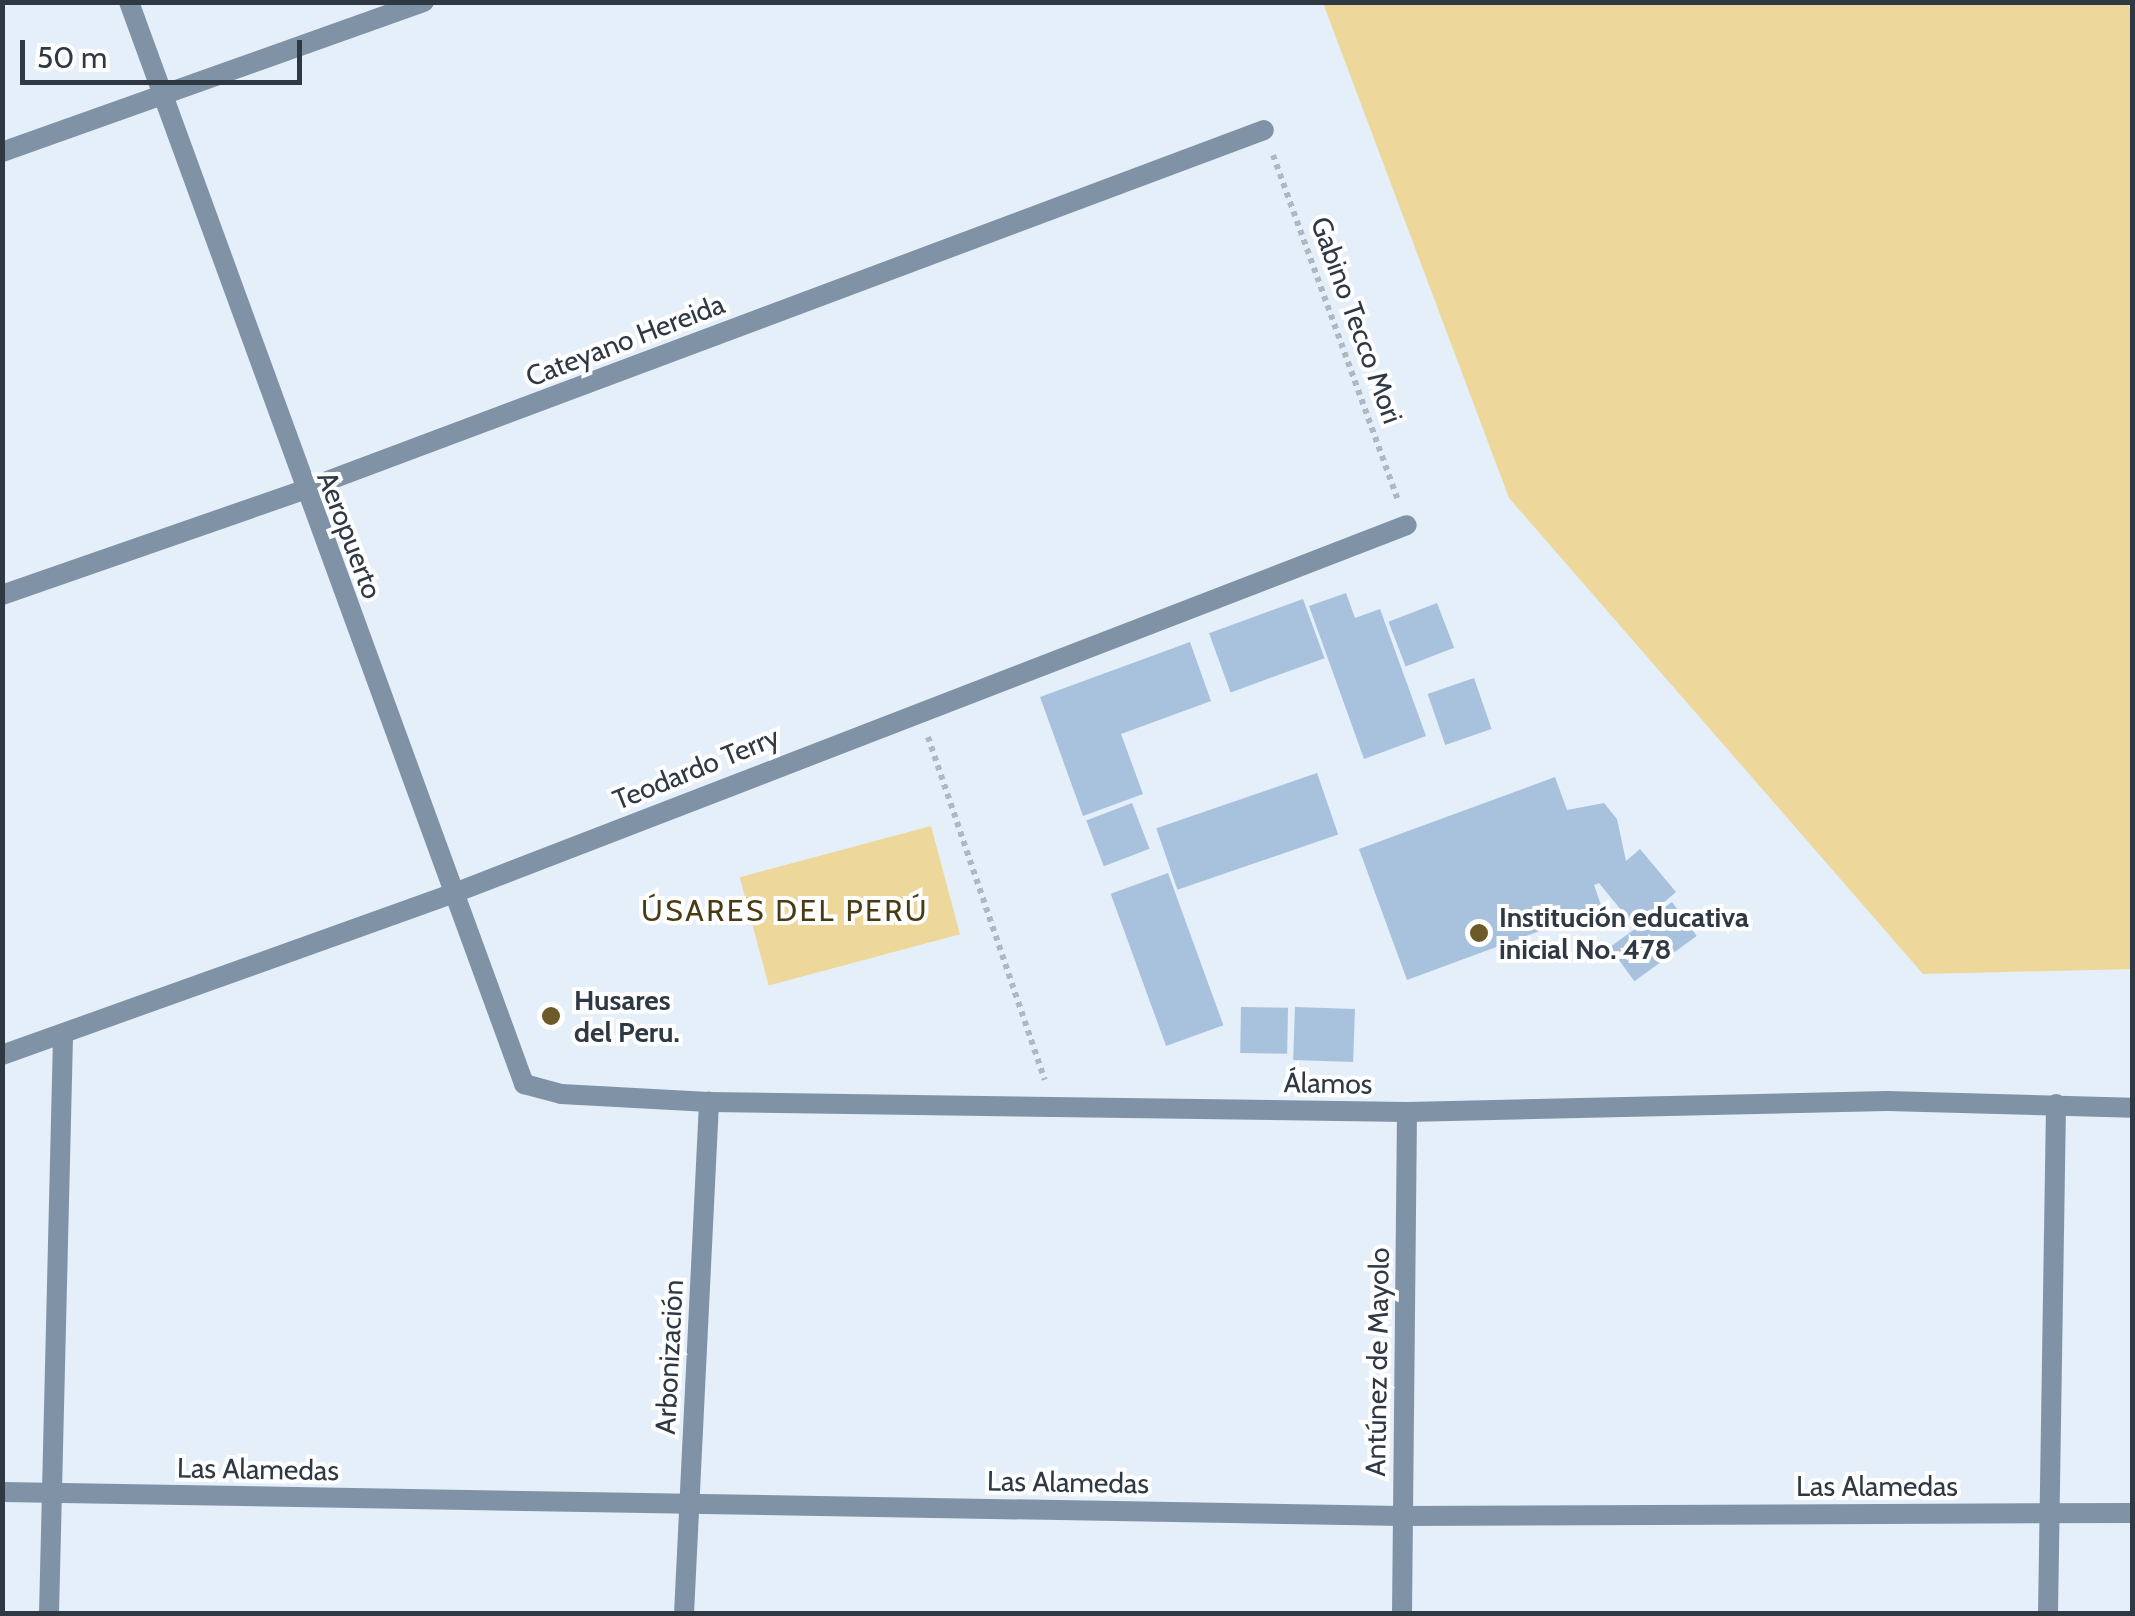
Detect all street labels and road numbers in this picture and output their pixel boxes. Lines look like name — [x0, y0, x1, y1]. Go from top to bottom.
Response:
street label: Gabino Tecco Mori — [1304, 212, 1410, 428]
street label: Cateyano Hereida — [521, 287, 729, 393]
street label: Aeropuerto — [310, 467, 390, 603]
street label: Teodardo Terry — [608, 719, 784, 817]
street label: Álamos — [1283, 1065, 1373, 1101]
street label: Antúnez de Mayolo — [1358, 1247, 1396, 1477]
street label: Arbonización — [648, 1279, 690, 1435]
street label: Las Alamedas — [177, 1451, 339, 1487]
street label: Las Alamedas — [987, 1464, 1149, 1500]
street label: Las Alamedas — [1796, 1469, 1958, 1503]

